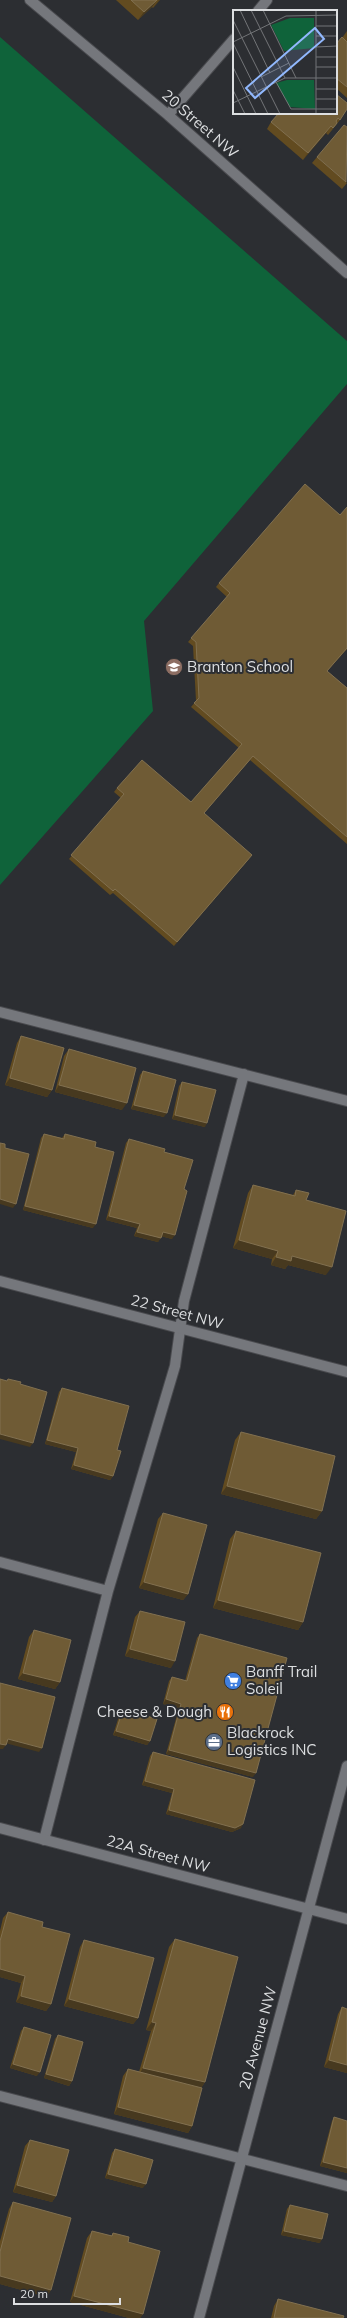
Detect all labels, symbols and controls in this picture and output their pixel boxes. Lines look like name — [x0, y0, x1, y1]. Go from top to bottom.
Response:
inset map — [233, 10, 337, 114]
street label: 20 Street NW — [158, 85, 243, 162]
school or university icon: Branton School — [164, 657, 184, 677]
place label: Branton School — [187, 657, 293, 676]
street label: 22 Street NW — [129, 1290, 226, 1333]
place label: Banff Trail Soleil — [246, 1662, 317, 1698]
supermarket icon: Banff Trail Soleil — [223, 1671, 243, 1691]
place label: Cheese & Dough — [97, 1702, 212, 1721]
restaurant icon: Cheese & Dough — [215, 1702, 235, 1722]
place label: Blackrock Logistics INC — [227, 1723, 317, 1759]
office icon: Blackrock Logistics INC — [204, 1732, 224, 1752]
street label: 22A Street NW — [104, 1831, 212, 1877]
street label: 20 Avenue NW — [235, 1984, 280, 2092]
scale bar — [14, 2280, 120, 2306]
text: 20 m — [20, 2286, 48, 2301]

